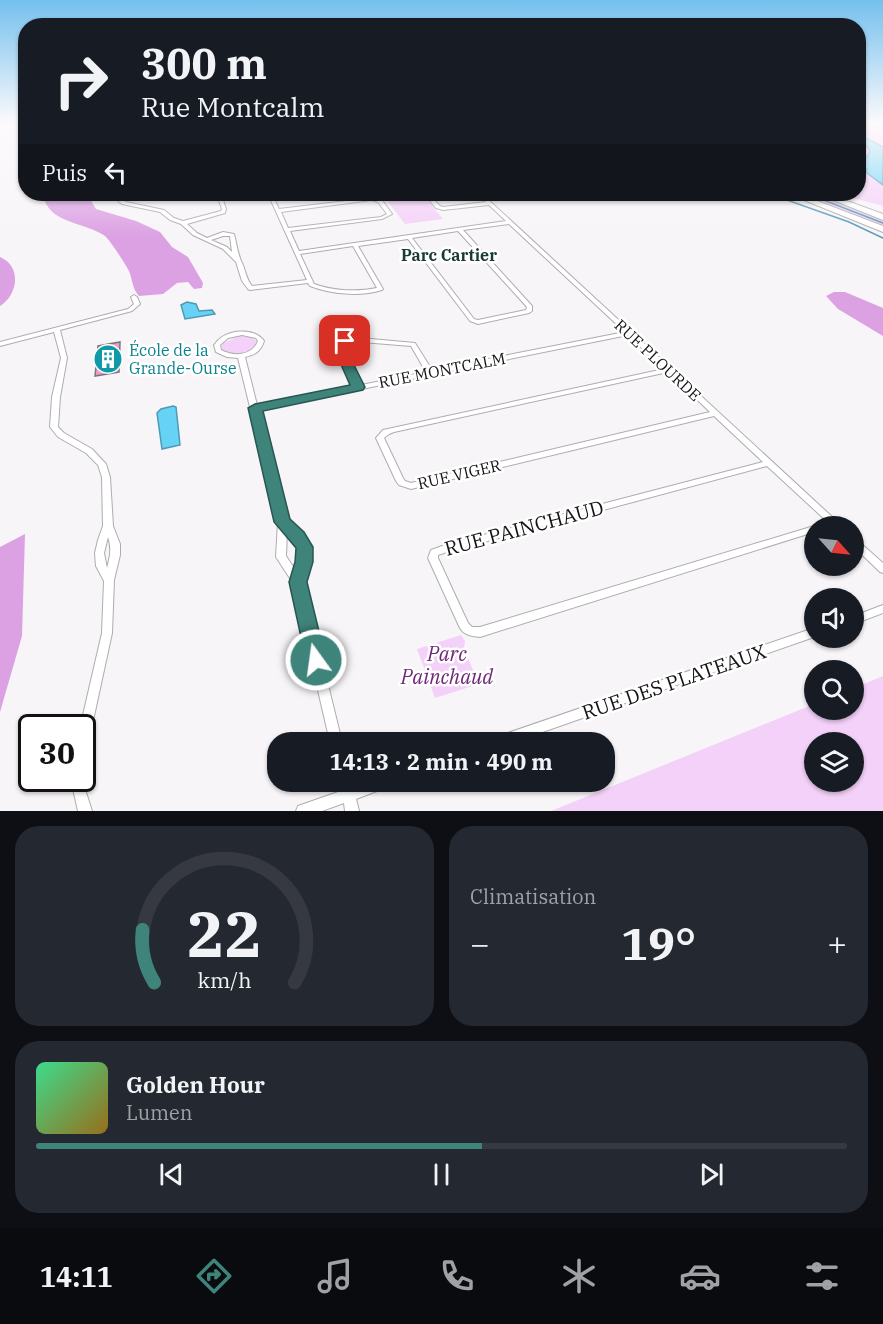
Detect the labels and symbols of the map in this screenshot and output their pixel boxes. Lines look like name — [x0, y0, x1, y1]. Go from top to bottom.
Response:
district label: Parc Cartier — [401, 245, 497, 265]
pin — [319, 315, 370, 366]
street label: RUE PLOURDE — [611, 315, 705, 405]
place label: École de la Grande-Ourse — [129, 339, 237, 378]
building icon: École de la Grande-Ourse — [92, 343, 124, 375]
street label: RUE MONTCALM — [377, 348, 507, 392]
street label: RUE VIGER — [415, 455, 503, 493]
street label: RUE PAINCHAUD — [441, 493, 607, 562]
north arrow — [804, 516, 864, 576]
position arrow — [284, 628, 348, 692]
street label: RUE DES PLATEAUX — [578, 637, 770, 726]
park label: Parc Painchaud — [400, 640, 494, 690]
speed limit sign: 30 — [18, 714, 96, 792]

